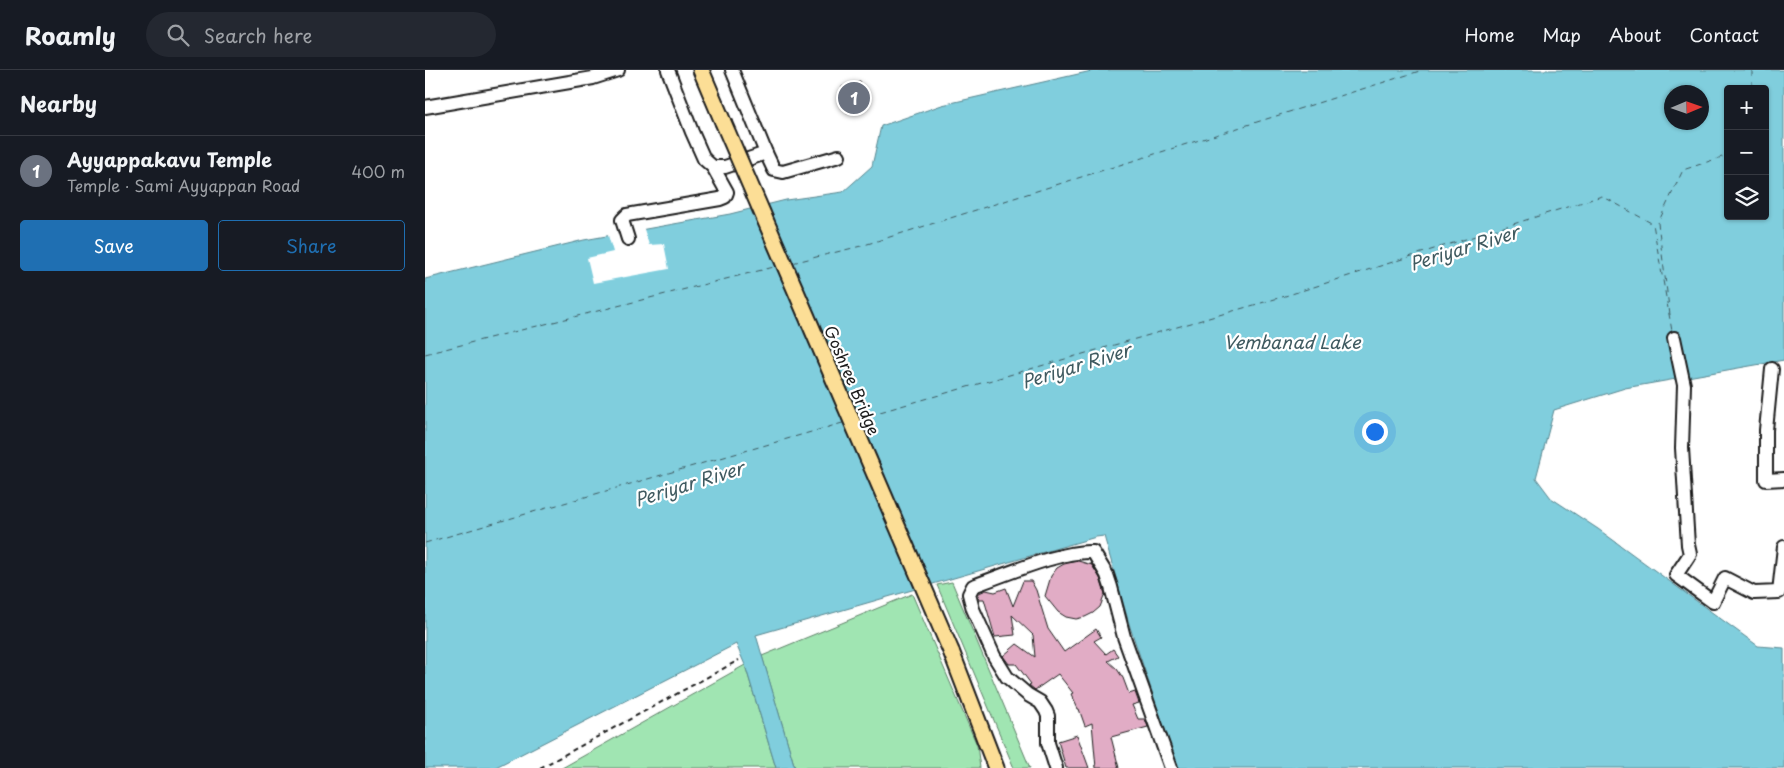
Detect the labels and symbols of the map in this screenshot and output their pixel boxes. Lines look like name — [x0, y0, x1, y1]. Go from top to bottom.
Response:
pin: 1 — [838, 79, 870, 117]
north arrow — [1664, 85, 1709, 130]
water label: Periyar River — [1406, 217, 1525, 276]
street label: Goshree Bridge — [819, 321, 887, 439]
water label: Vembanad Lake — [1223, 328, 1362, 355]
water label: Periyar River — [1018, 335, 1137, 394]
your location — [1362, 419, 1388, 445]
water label: Periyar River — [631, 453, 750, 512]

